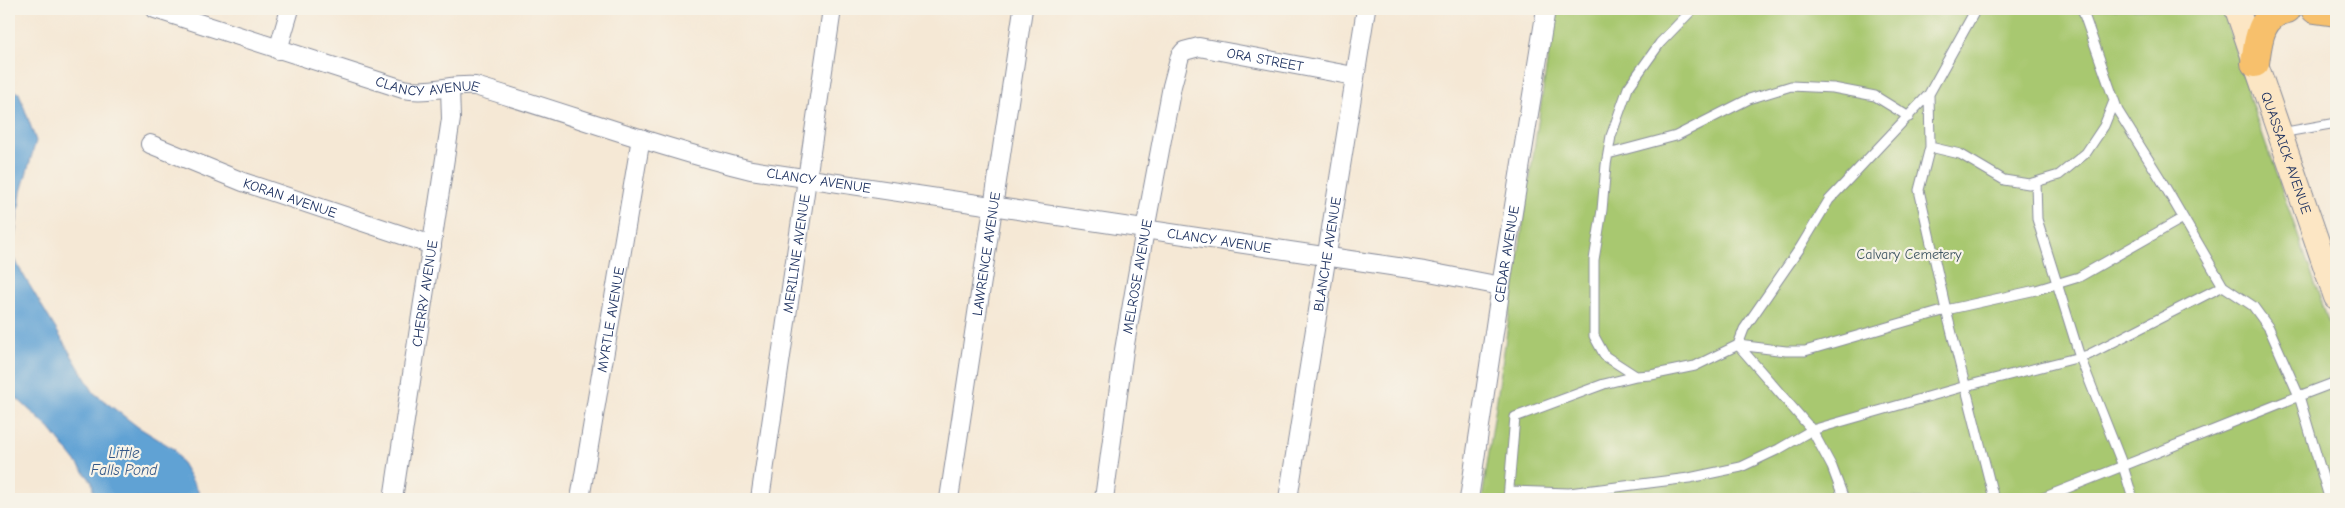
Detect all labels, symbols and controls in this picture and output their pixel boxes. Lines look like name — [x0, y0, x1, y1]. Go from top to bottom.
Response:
street label: ORA STREET — [1225, 44, 1306, 75]
street label: CLANCY AVENUE — [373, 72, 482, 99]
street label: QUASSAICK AVENUE — [2258, 89, 2315, 216]
street label: CLANCY AVENUE — [765, 164, 872, 196]
street label: KORAN AVENUE — [241, 174, 339, 221]
street label: LAWRENCE AVENUE — [968, 191, 1004, 317]
street label: MERILINE AVENUE — [779, 193, 813, 314]
street label: BLANCHE AVENUE — [1309, 196, 1344, 313]
street label: CEDAR AVENUE — [1490, 204, 1522, 303]
street label: MELROSE AVENUE — [1118, 218, 1155, 335]
street label: CLANCY AVENUE — [1166, 224, 1273, 257]
street label: CHERRY AVENUE — [408, 239, 441, 348]
park label: Calvary Cemetery — [1857, 246, 1962, 263]
street label: MYRTLE AVENUE — [593, 265, 628, 374]
water label: Little Falls Pond — [91, 444, 158, 479]

